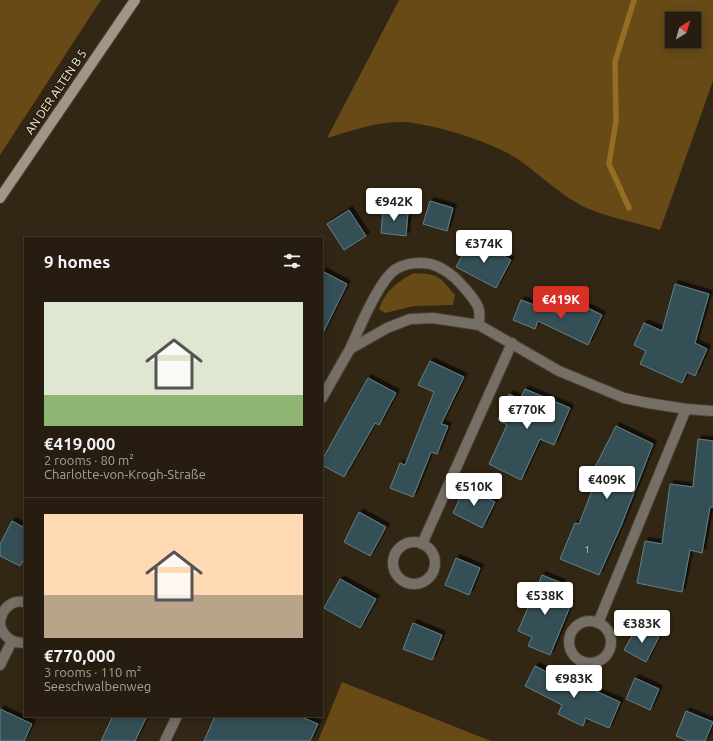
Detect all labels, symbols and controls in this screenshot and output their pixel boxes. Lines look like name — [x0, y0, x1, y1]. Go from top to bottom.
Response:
north arrow — [665, 12, 701, 48]
map controls — [665, 12, 701, 48]
street label: AN DER ALTEN B 5 — [22, 47, 89, 136]
pin: €942K — [366, 188, 422, 222]
text: €942K — [375, 194, 413, 208]
pin: €374K — [456, 230, 512, 264]
text: €374K — [465, 236, 503, 250]
icon: filters — [281, 250, 303, 272]
text: 9 homes — [44, 252, 110, 271]
pin: €419K — [533, 286, 589, 320]
text: €419K — [542, 292, 580, 306]
icon: home — [138, 328, 210, 400]
pin: €770K — [499, 396, 555, 430]
text: €770K — [508, 402, 546, 416]
text: €419,000 — [44, 434, 115, 453]
text: 2 rooms · 80 m² — [44, 453, 134, 467]
pin: €409K — [579, 466, 635, 500]
text: Charlotte-von-Krogh-Straße — [44, 467, 206, 481]
text: €409K — [588, 472, 626, 486]
pin: €510K — [446, 473, 502, 507]
text: €510K — [455, 479, 493, 493]
icon: home — [138, 540, 210, 612]
house number: 1 — [584, 544, 590, 555]
pin: €538K — [517, 582, 573, 616]
text: €538K — [526, 588, 564, 602]
pin: €383K — [614, 610, 670, 644]
text: €383K — [623, 616, 661, 630]
text: €770,000 — [44, 646, 115, 665]
text: 3 rooms · 110 m² — [44, 665, 141, 679]
pin: €983K — [546, 665, 602, 699]
text: €983K — [555, 671, 593, 685]
text: Seeschwalbenweg — [44, 679, 151, 693]

